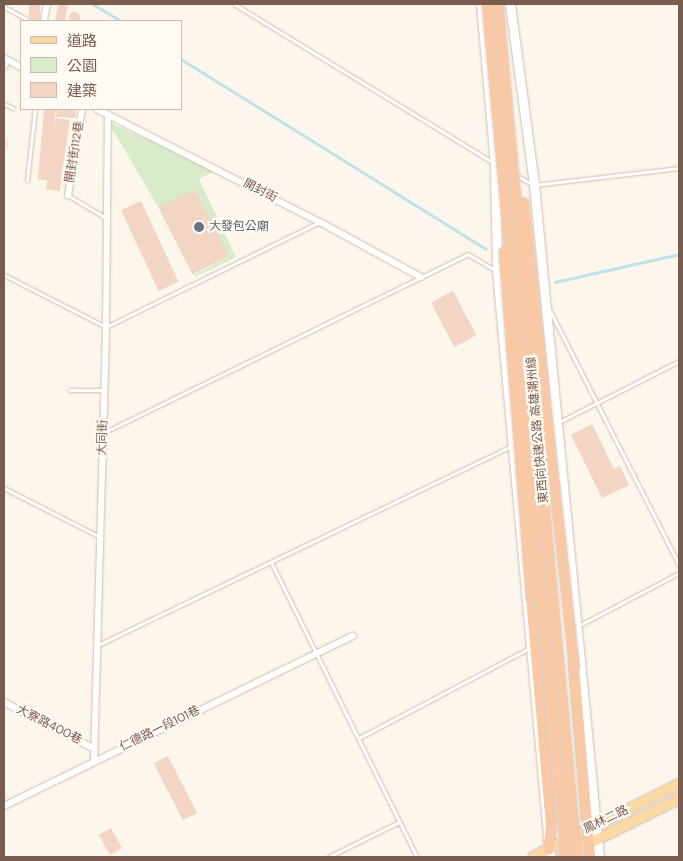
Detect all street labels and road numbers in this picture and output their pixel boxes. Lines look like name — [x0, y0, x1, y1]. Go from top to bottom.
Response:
street label: 開封街112巷 — [63, 120, 87, 184]
street label: 開封街 — [241, 176, 279, 206]
street label: 東西向快速公路 高雄潮州線 — [524, 356, 552, 504]
street label: 大同街 — [95, 420, 111, 456]
street label: 大寮路400巷 — [14, 702, 84, 748]
street label: 仁德路一段101巷 — [117, 703, 203, 755]
street label: 鳳林二路 — [581, 803, 631, 837]

